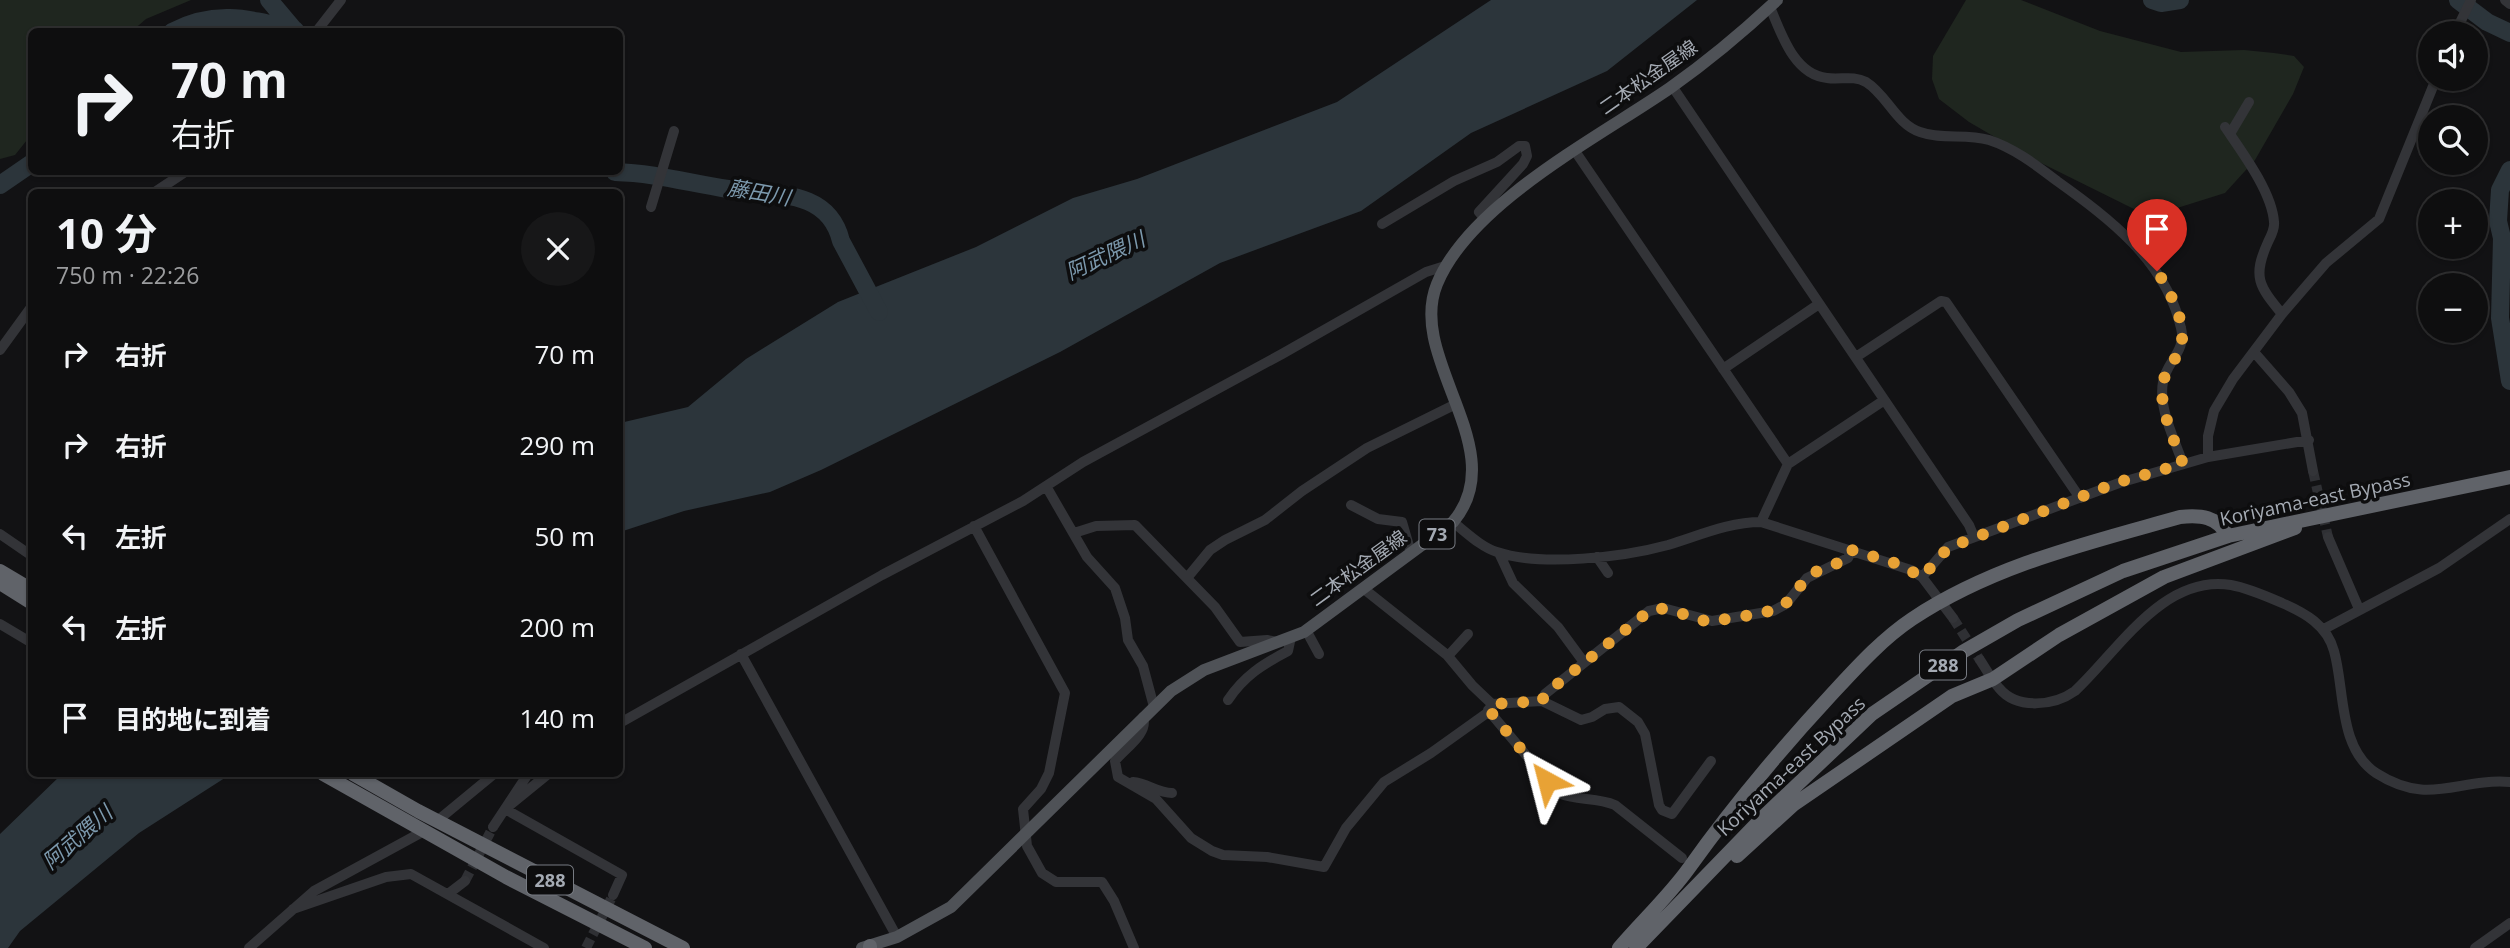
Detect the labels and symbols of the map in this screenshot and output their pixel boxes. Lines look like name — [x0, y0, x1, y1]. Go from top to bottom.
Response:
street label: 二本松金屋線 — [1594, 34, 1702, 120]
water label: 藤田川 — [726, 173, 794, 212]
pin — [2127, 199, 2187, 271]
water label: 阿武隈川 — [1061, 224, 1151, 285]
street label: Koriyama-east Bypass — [2217, 466, 2413, 532]
road number: 73 — [1420, 520, 1454, 548]
street label: 二本松金屋線 — [1304, 524, 1412, 612]
road number: 288 — [1920, 650, 1966, 680]
street label: Koriyama-east Bypass — [1711, 690, 1871, 842]
position arrow — [1510, 744, 1584, 818]
water label: 阿武隈川 — [36, 798, 119, 875]
road number: 288 — [527, 866, 573, 894]

